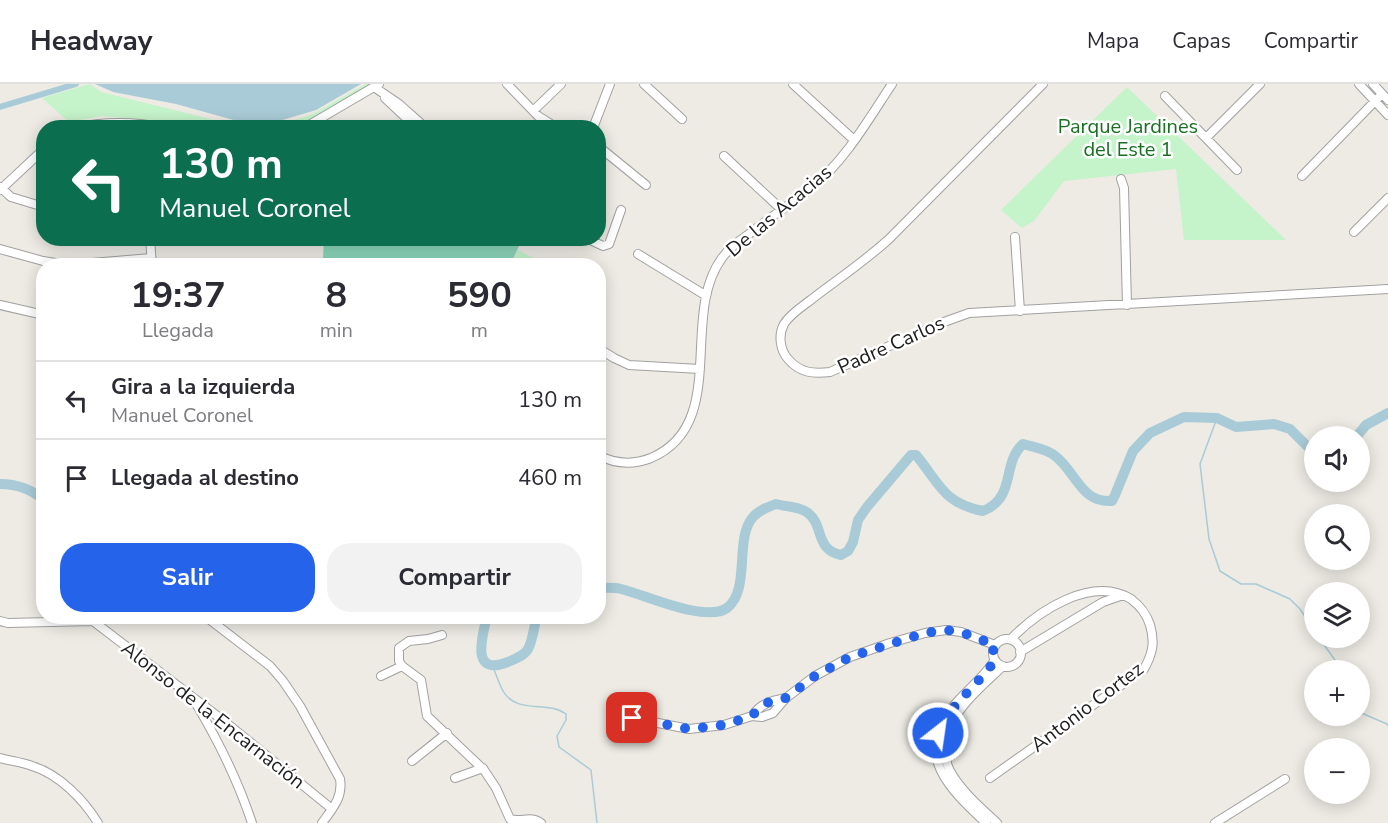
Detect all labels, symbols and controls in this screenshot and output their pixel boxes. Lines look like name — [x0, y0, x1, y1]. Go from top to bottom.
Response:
text: Headway — [30, 22, 152, 60]
text: Mapa — [1087, 27, 1139, 55]
text: Capas — [1172, 27, 1231, 55]
text: Compartir — [1264, 27, 1358, 55]
park label: Parque Jardines del Este 1 — [1058, 113, 1198, 163]
text: 130 m — [159, 136, 283, 193]
icon: left — [60, 144, 138, 222]
street label: De las Acacias — [720, 159, 838, 263]
text: Manuel Coronel — [159, 190, 351, 227]
text: 19:37 — [130, 271, 226, 320]
text: 8 — [325, 271, 347, 320]
text: 590 — [447, 271, 512, 320]
street label: Padre Carlos — [833, 309, 949, 381]
text: Llegada — [142, 317, 214, 344]
text: min — [320, 317, 353, 344]
text: m — [471, 317, 488, 344]
text: Gira a la izquierda — [111, 372, 295, 402]
icon: left — [60, 384, 93, 417]
text: 130 m — [518, 385, 582, 415]
text: Manuel Coronel — [111, 402, 253, 429]
map controls — [1304, 426, 1370, 804]
button: sound — [1304, 426, 1370, 492]
icon: arrive — [60, 462, 93, 495]
text: Llegada al destino — [111, 463, 299, 493]
text: 460 m — [518, 463, 582, 493]
button: search — [1304, 504, 1370, 570]
button: Salir — [60, 543, 315, 612]
button: Compartir — [327, 543, 582, 612]
button: layers — [1304, 582, 1370, 648]
street label: Alonso de la Encarnación — [116, 635, 310, 795]
street label: Antonio Cortez — [1025, 656, 1149, 758]
button: + — [1304, 660, 1370, 726]
pin — [606, 692, 657, 743]
icon: arrive — [615, 701, 648, 734]
position arrow — [906, 701, 970, 765]
button: − — [1304, 738, 1370, 804]

